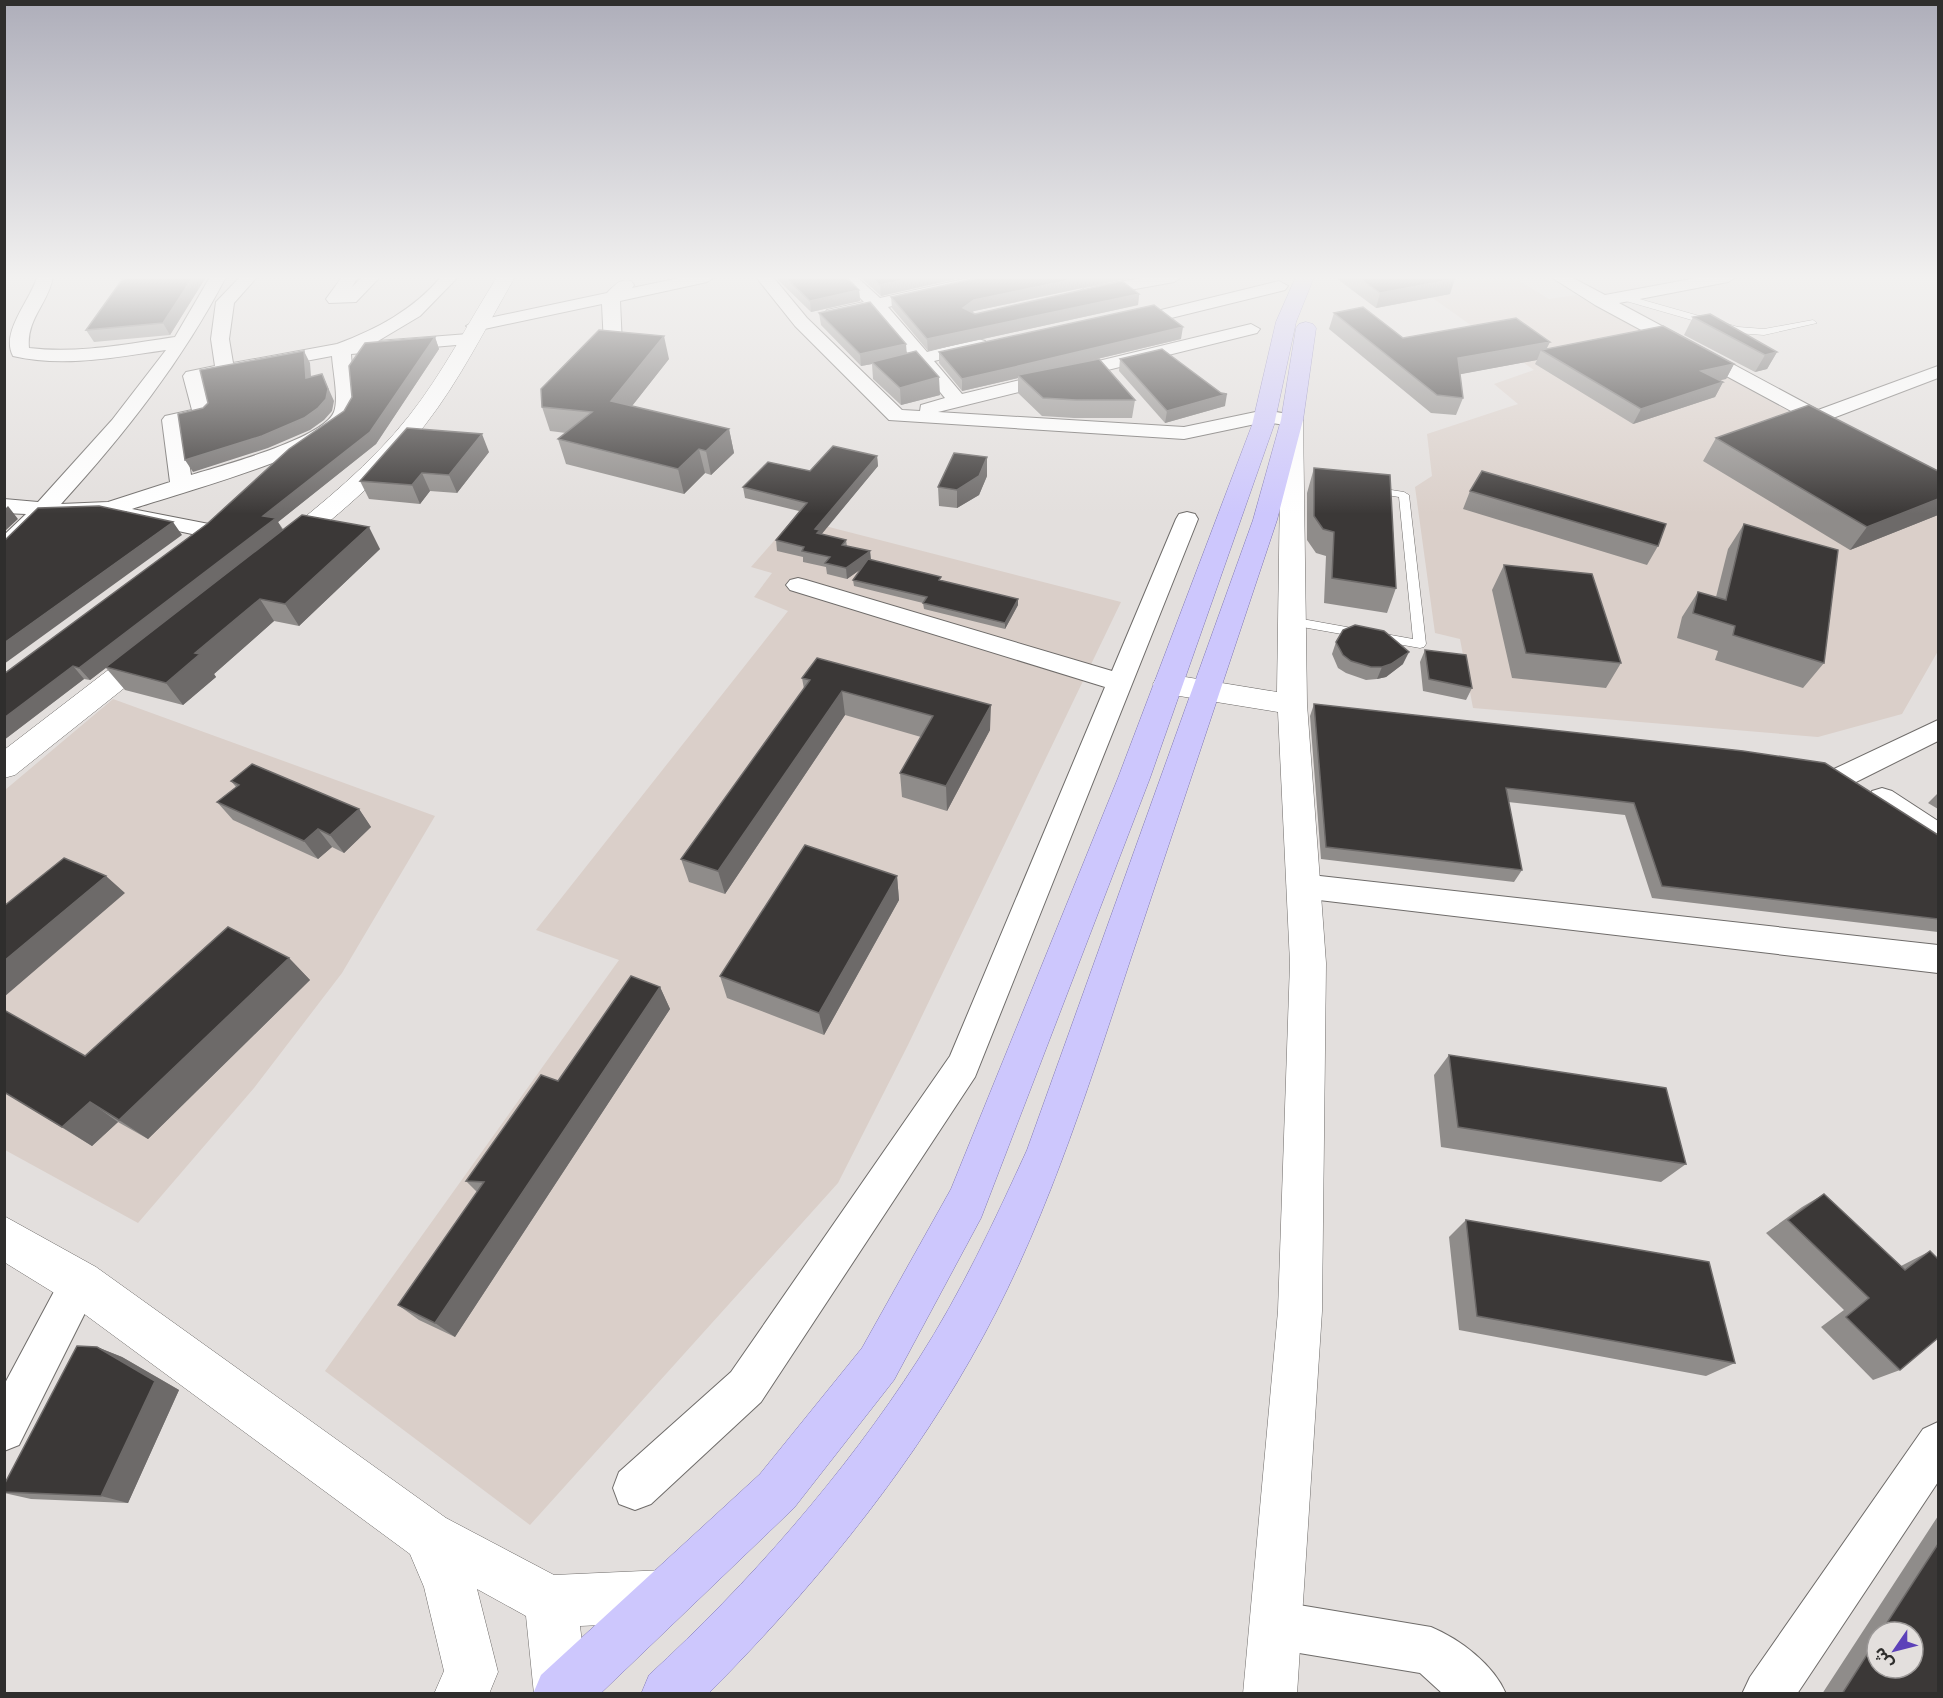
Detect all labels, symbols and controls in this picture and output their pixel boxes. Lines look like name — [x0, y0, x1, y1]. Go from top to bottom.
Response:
north arrow — [1865, 1620, 1925, 1680]
text: ش — [1869, 1644, 1897, 1673]

